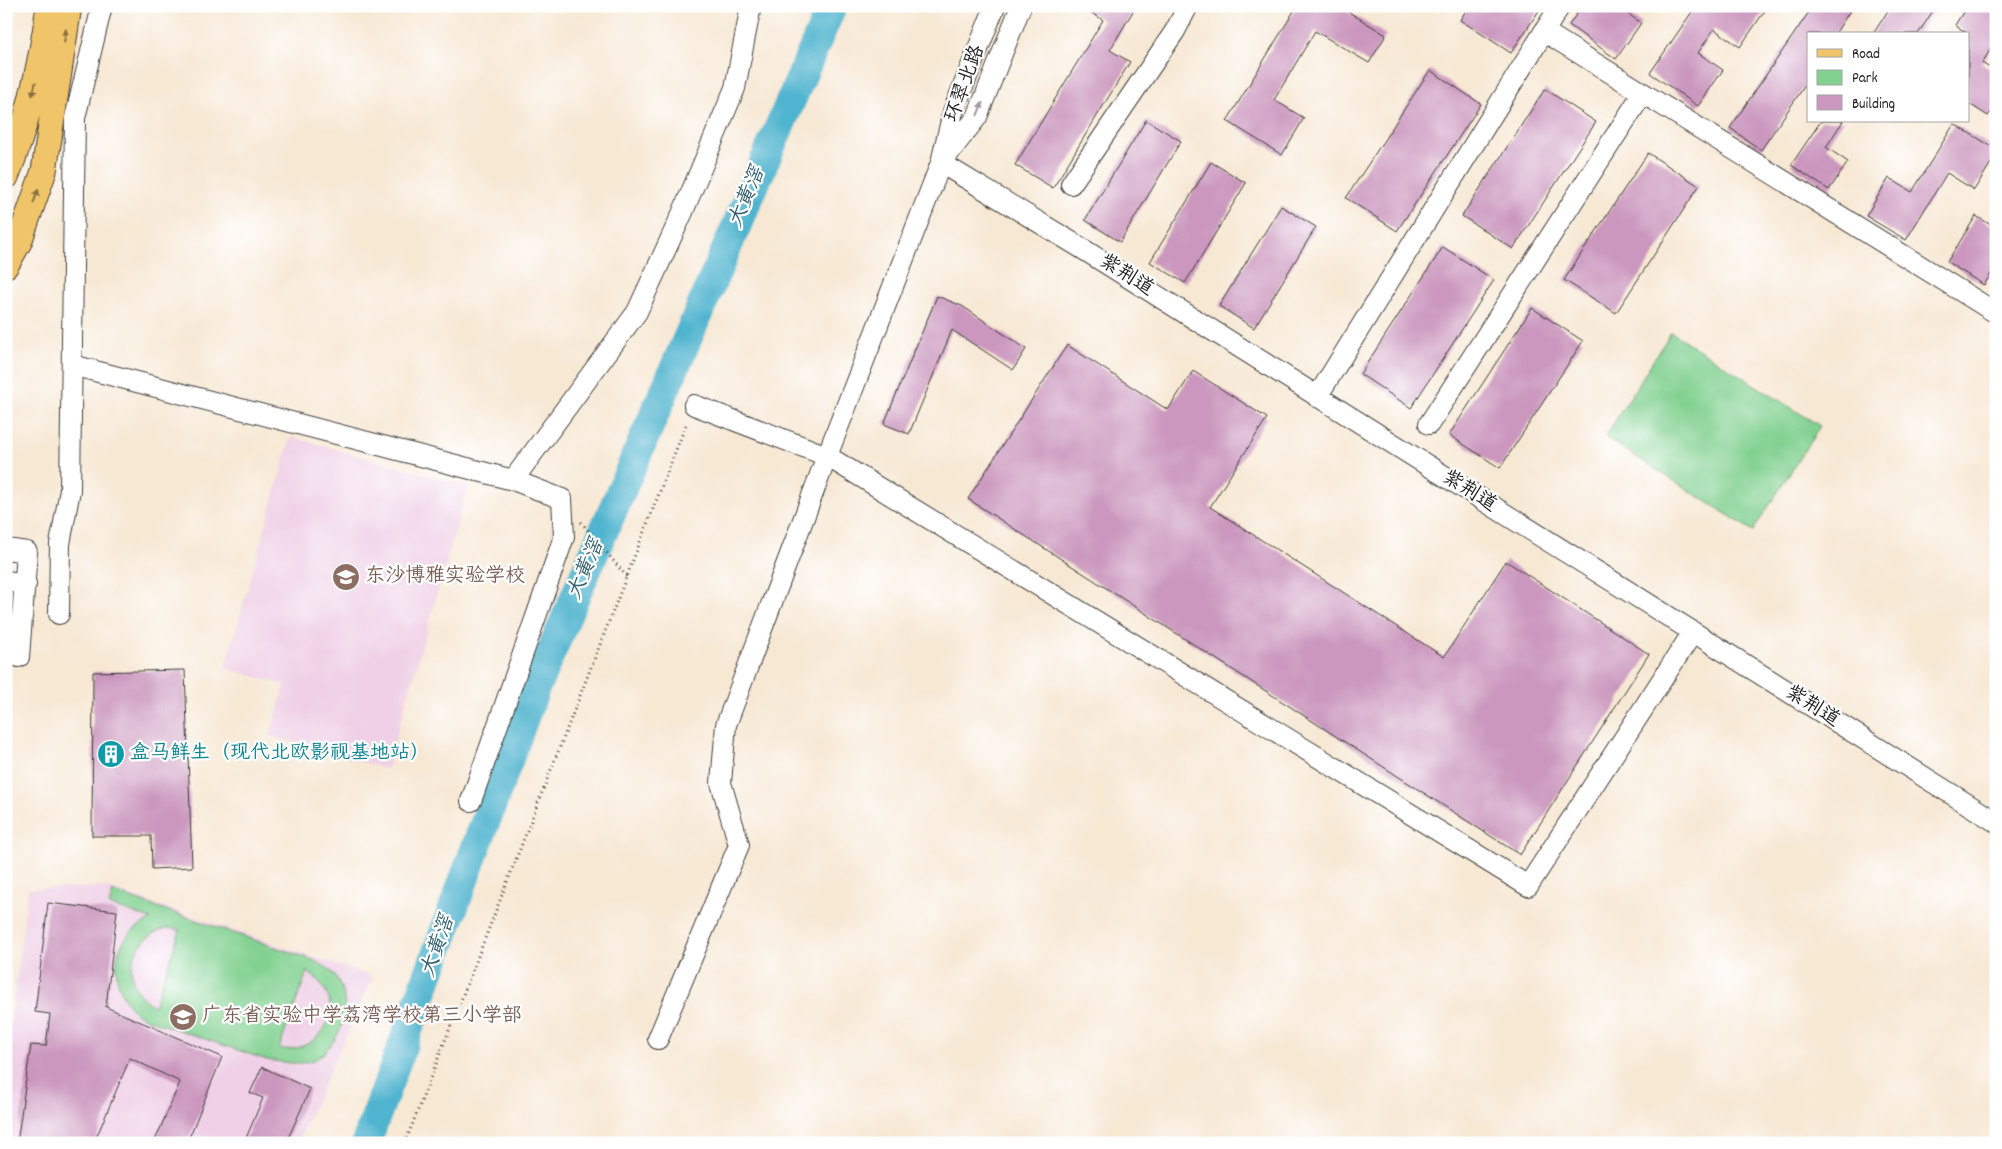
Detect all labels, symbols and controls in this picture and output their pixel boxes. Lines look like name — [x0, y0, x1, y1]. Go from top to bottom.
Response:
one-way arrow — [61, 28, 69, 44]
legend — [1807, 32, 1970, 122]
street label: 环翠北路 — [939, 41, 993, 126]
text: Road — [1852, 44, 1880, 66]
text: Park — [1852, 68, 1878, 90]
one-way arrow — [29, 81, 37, 96]
text: Building — [1852, 94, 1895, 116]
one-way arrow — [976, 101, 984, 116]
water label: 大黄滘 — [722, 160, 775, 233]
one-way arrow — [32, 188, 40, 203]
street label: 紫荆道 — [1093, 248, 1159, 304]
street label: 紫荆道 — [1436, 464, 1502, 520]
water label: 大黄滘 — [561, 532, 614, 605]
school or university icon: 东沙博雅实验学校 — [331, 562, 361, 592]
place label: 东沙博雅实验学校 — [365, 563, 525, 591]
street label: 紫荆道 — [1779, 679, 1845, 735]
building icon: 盒马鲜生（现代北欧影视基地站） — [96, 739, 126, 769]
place label: 盒马鲜生（现代北欧影视基地站） — [130, 740, 430, 768]
water label: 大黄滘 — [414, 909, 465, 982]
school or university icon: 广东省实验中学荔湾学校第三小学部 — [168, 1002, 198, 1032]
place label: 广东省实验中学荔湾学校第三小学部 — [202, 1003, 522, 1031]

